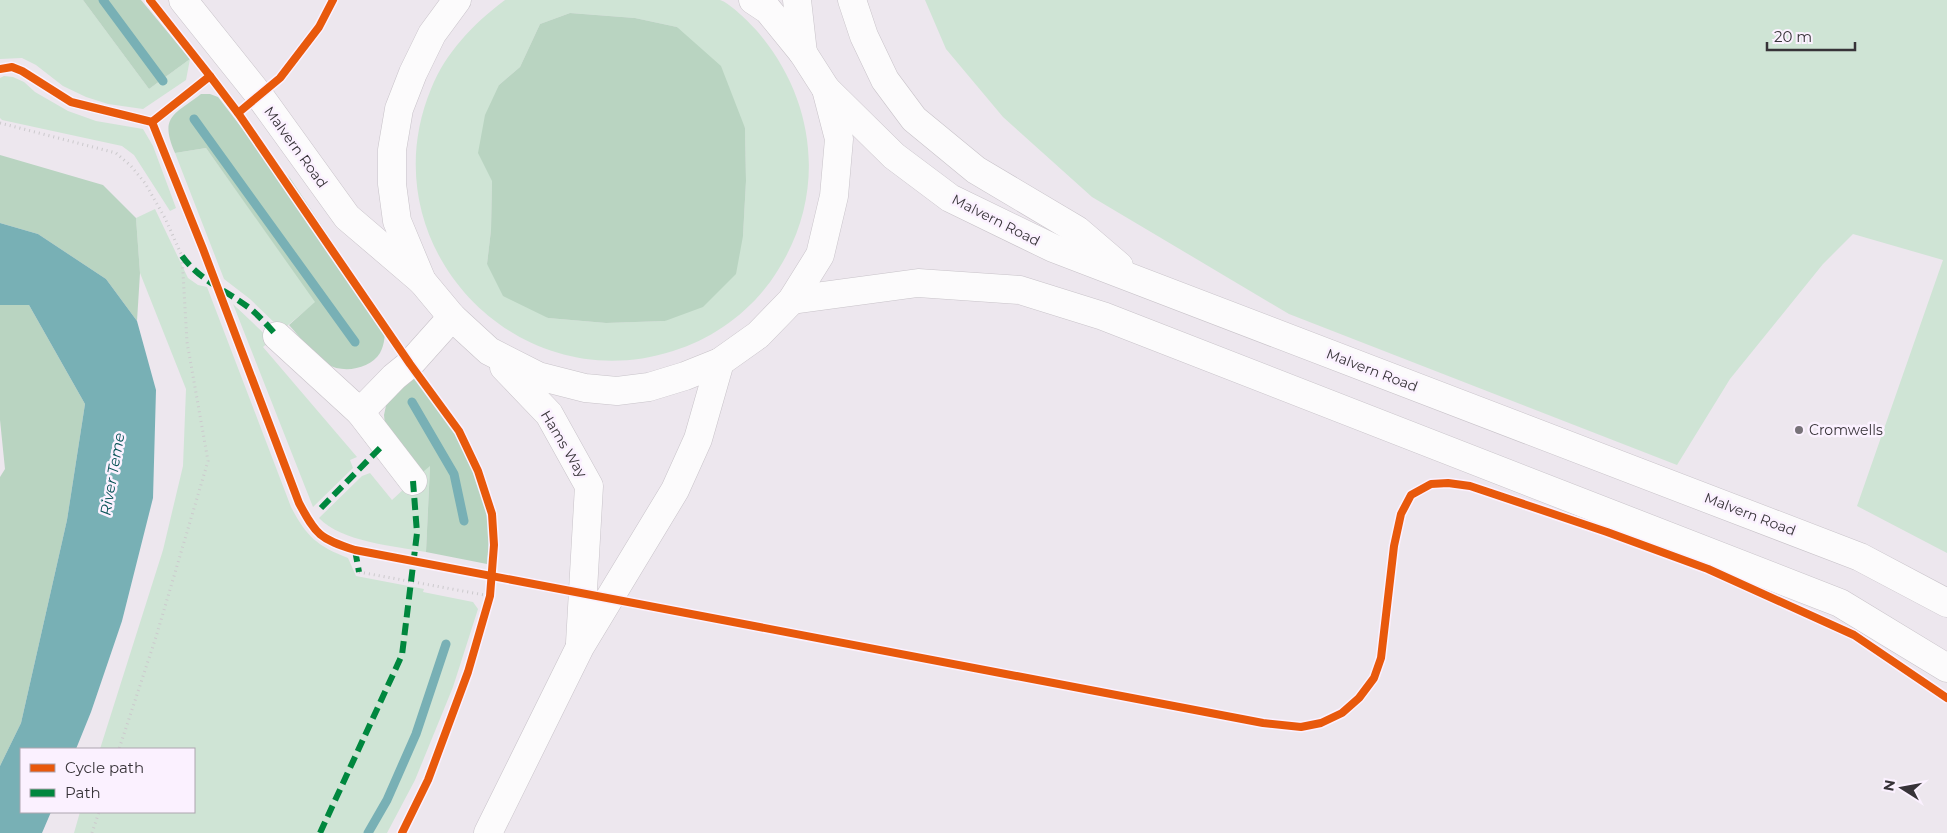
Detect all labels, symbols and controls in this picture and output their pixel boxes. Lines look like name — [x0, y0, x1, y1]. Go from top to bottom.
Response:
scale bar — [1767, 20, 1854, 52]
text: 20 m — [1774, 27, 1812, 46]
street label: Malvern Road — [260, 103, 332, 191]
street label: Malvern Road — [949, 190, 1043, 250]
street label: Malvern Road — [1324, 344, 1420, 396]
street label: Hams Way — [537, 407, 591, 481]
place label: Cromwells — [1809, 421, 1883, 439]
marker: Cromwells — [1793, 424, 1805, 436]
water label: River Teme — [95, 431, 129, 517]
street label: Malvern Road — [1702, 488, 1798, 540]
legend — [20, 748, 195, 813]
text: Cycle path — [65, 758, 144, 777]
north arrow — [1877, 763, 1927, 813]
text: N — [1879, 778, 1899, 793]
text: Path — [65, 783, 101, 802]

